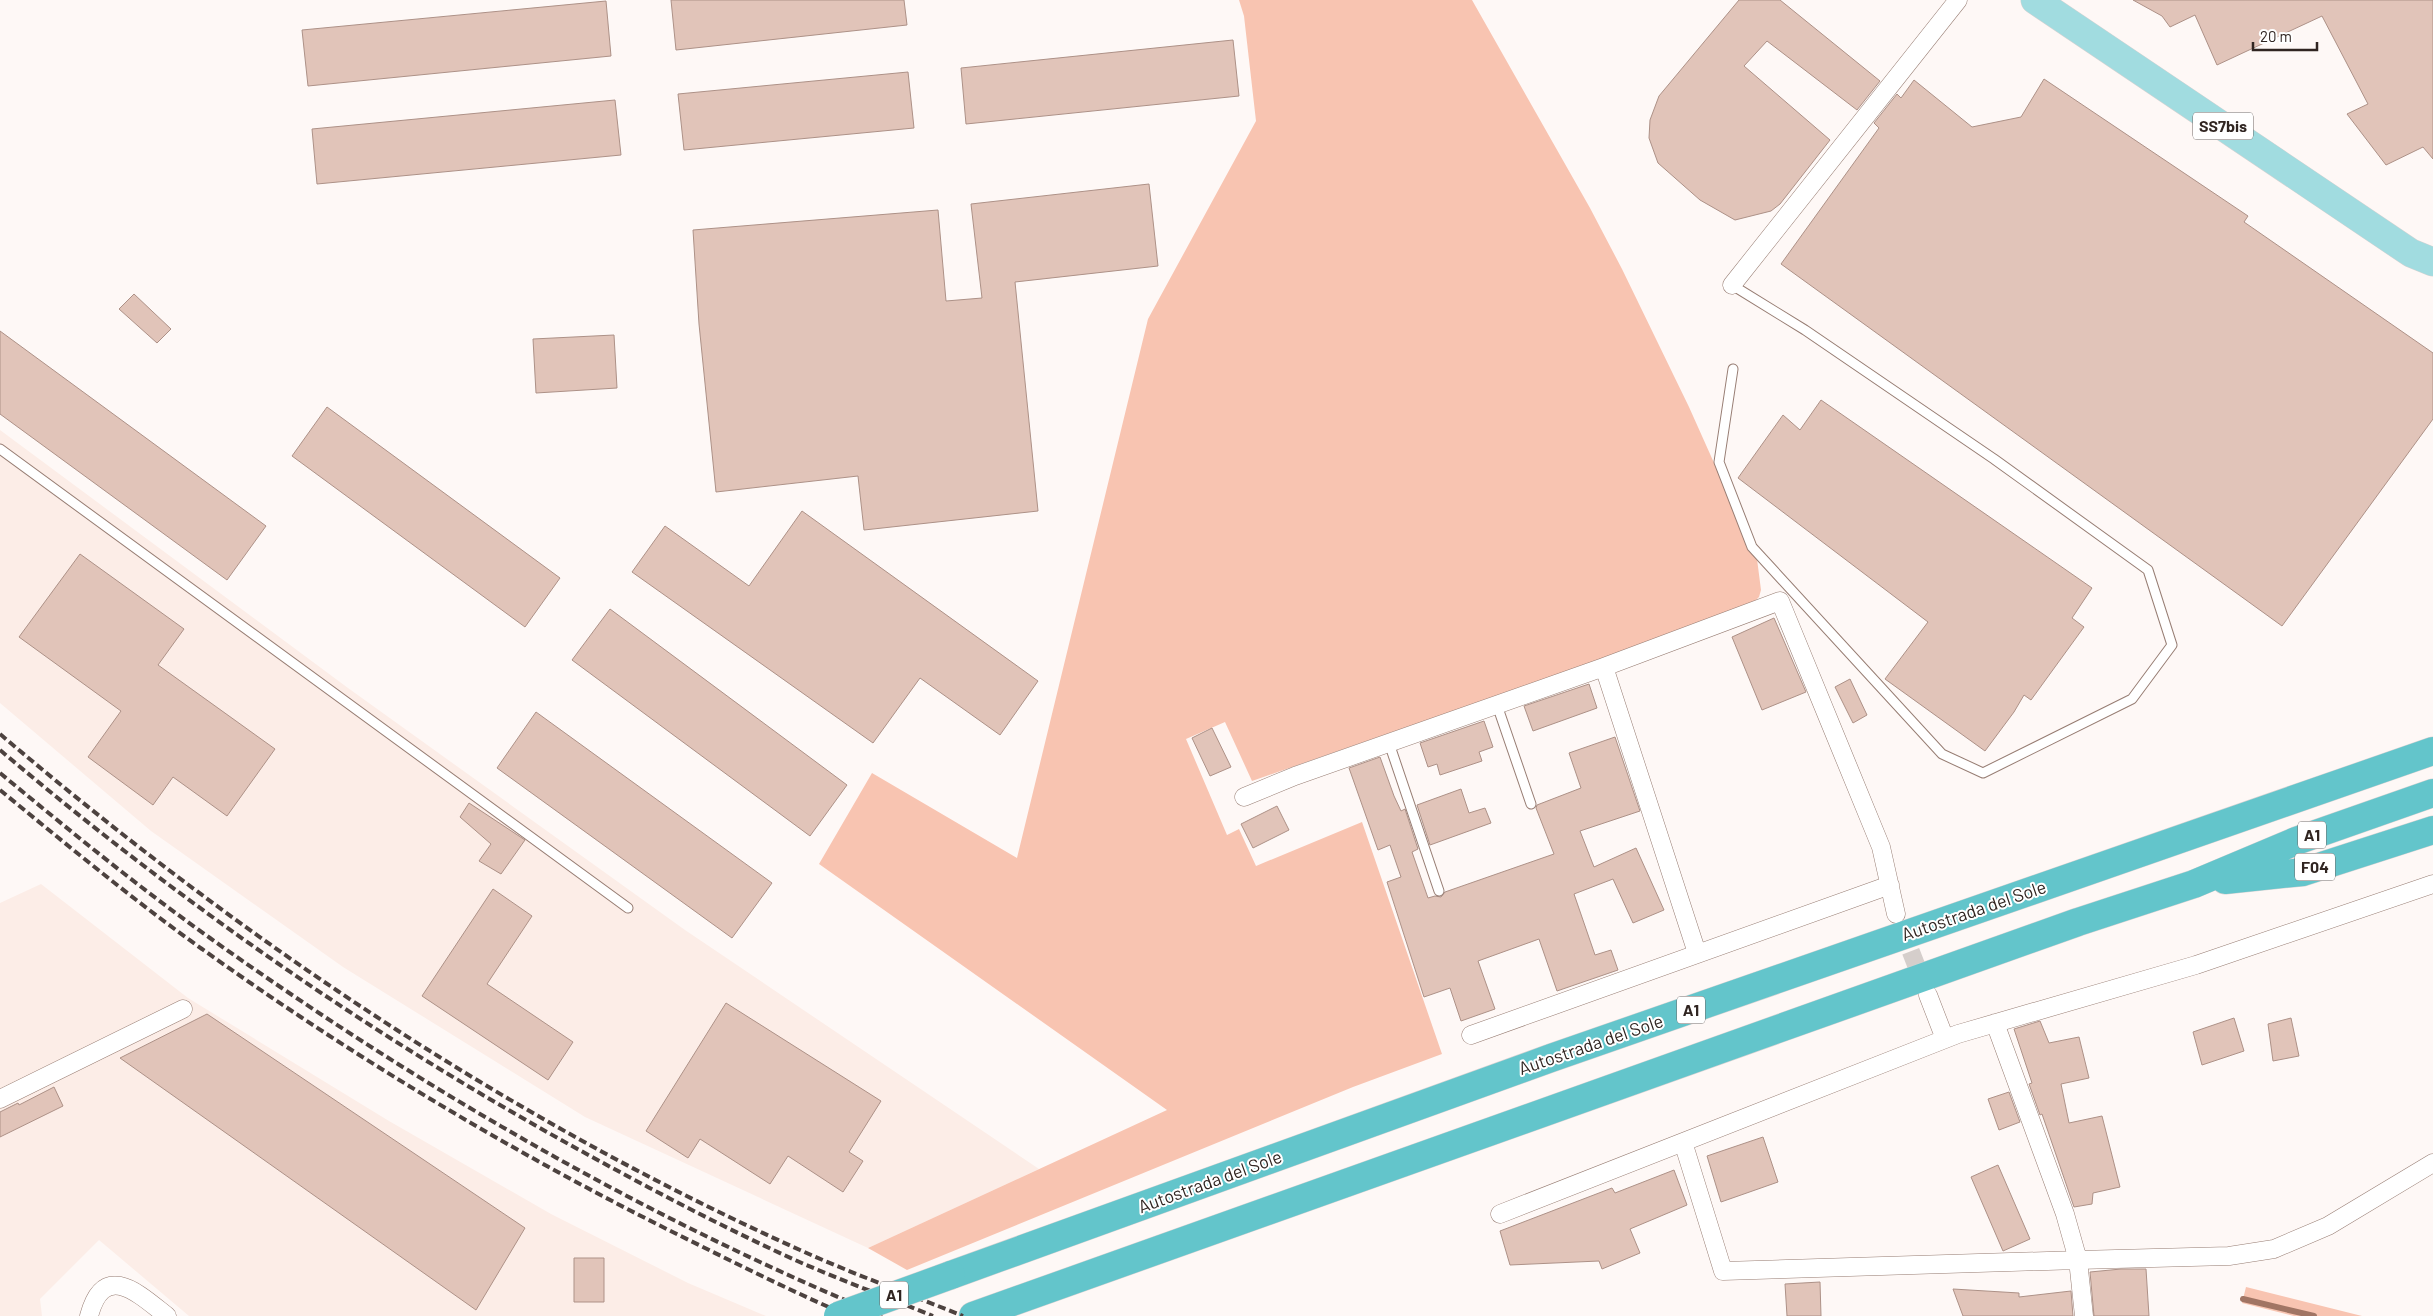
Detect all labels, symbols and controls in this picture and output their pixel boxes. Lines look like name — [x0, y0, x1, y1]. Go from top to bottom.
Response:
scale bar — [2253, 20, 2317, 52]
text: 20 m — [2260, 27, 2292, 45]
road number: SS7bis — [2193, 112, 2253, 140]
road number: A1 — [2298, 822, 2326, 848]
road number: F04 — [2295, 854, 2335, 880]
street label: Autostrada del Sole — [1899, 875, 2049, 945]
road number: A1 — [1677, 996, 1705, 1024]
street label: Autostrada del Sole — [1516, 1009, 1666, 1079]
street label: Autostrada del Sole — [1135, 1145, 1285, 1217]
road number: A1 — [880, 1282, 908, 1308]

